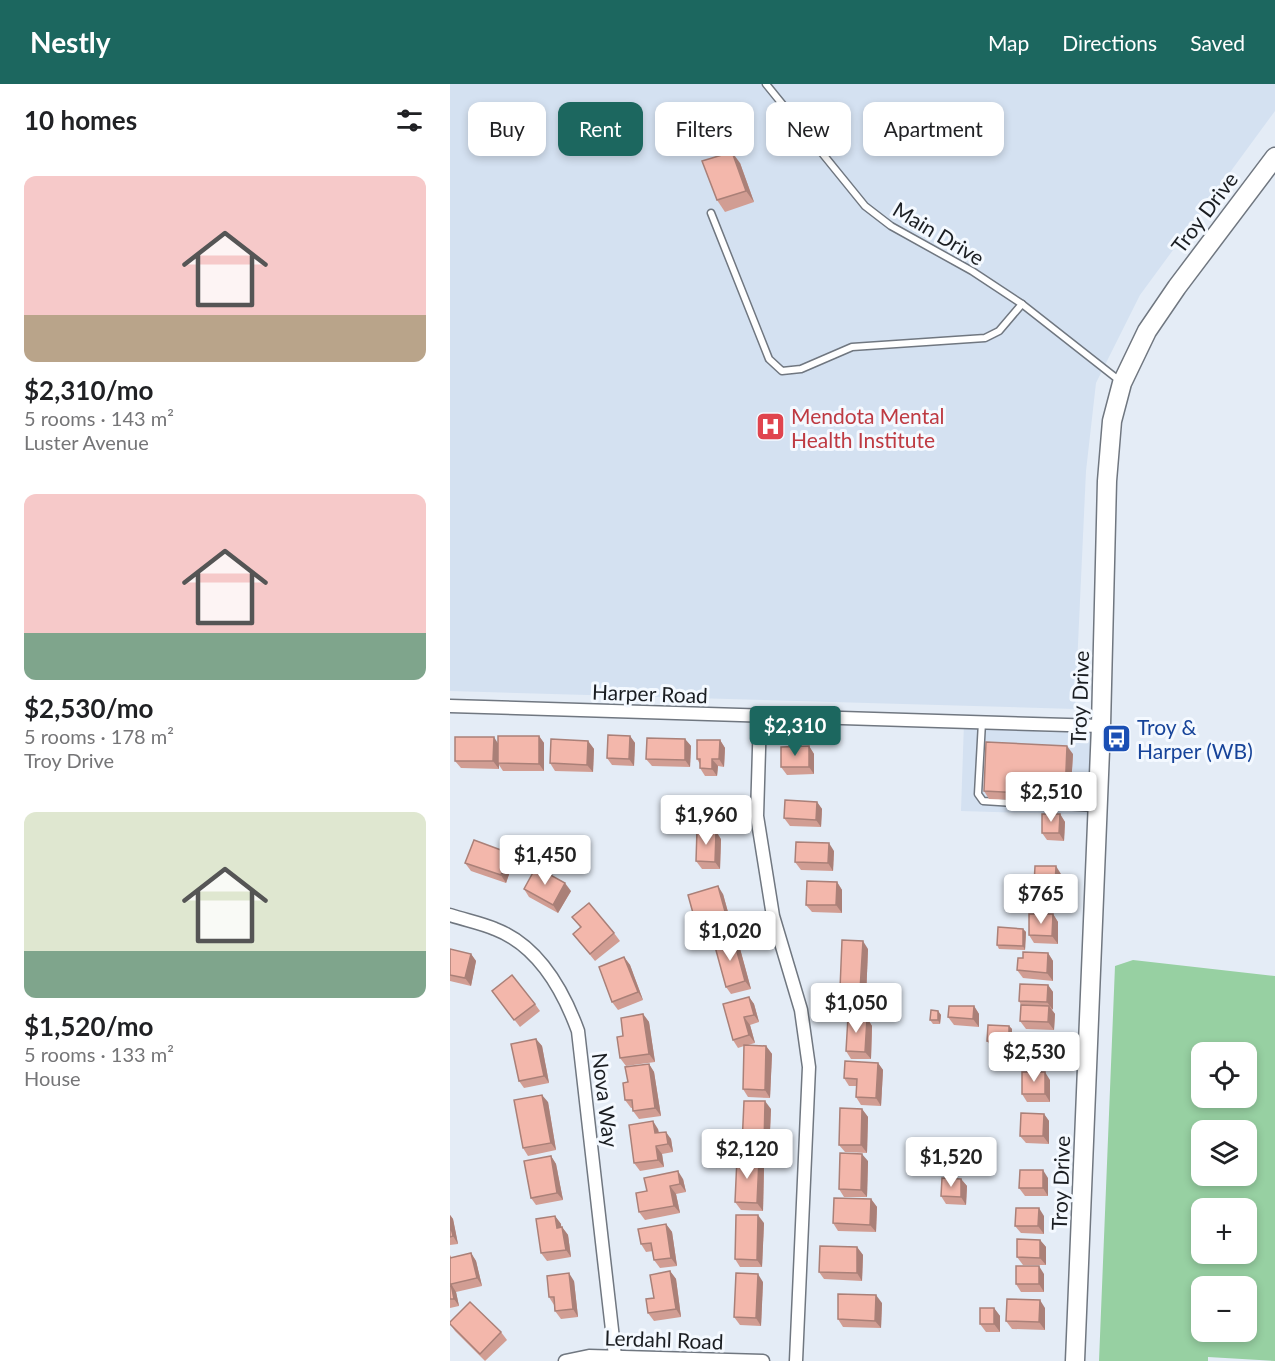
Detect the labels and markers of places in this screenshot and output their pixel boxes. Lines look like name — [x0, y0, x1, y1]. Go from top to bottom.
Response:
place label: Mendota Mental Health Institute — [791, 403, 945, 452]
hospital icon: Mendota Mental Health Institute — [754, 411, 786, 443]
pin: $2,310 — [746, 706, 844, 757]
place label: Troy & Harper (WB) — [1137, 714, 1253, 763]
bus stop icon: Troy & Harper (WB) — [1100, 722, 1132, 754]
pin: $2,510 — [1002, 772, 1100, 823]
pin: $1,960 — [657, 795, 755, 846]
pin: $1,450 — [496, 835, 594, 886]
pin: $765 — [1005, 874, 1077, 925]
pin: $1,020 — [681, 911, 779, 962]
pin: $1,050 — [807, 983, 905, 1034]
pin: $2,530 — [985, 1032, 1083, 1083]
pin: $2,120 — [698, 1129, 796, 1180]
pin: $1,520 — [902, 1137, 1000, 1188]

